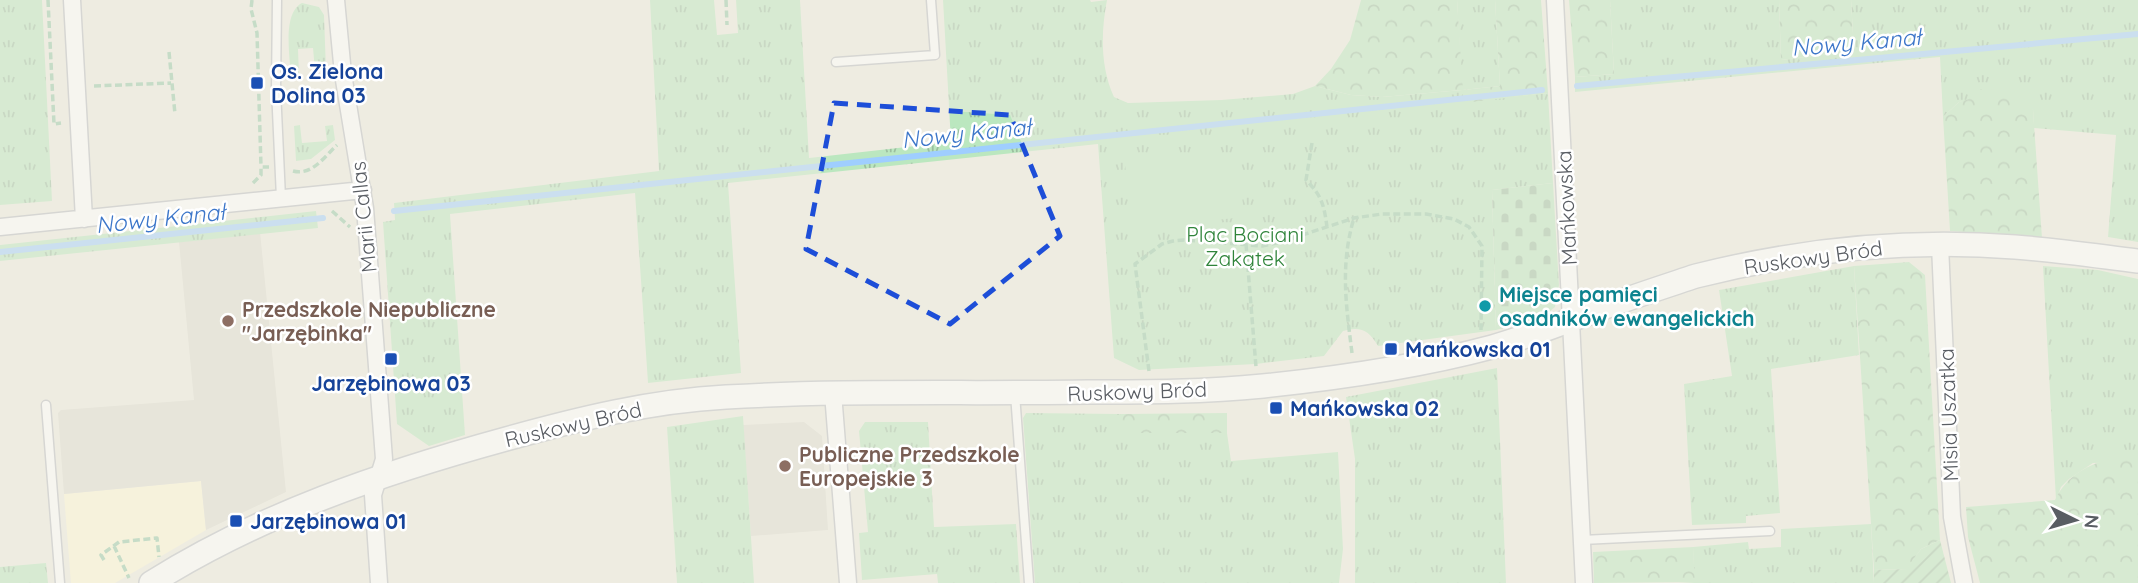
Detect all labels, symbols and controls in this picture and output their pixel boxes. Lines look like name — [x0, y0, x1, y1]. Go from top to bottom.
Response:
water label: Nowy Kanał — [1790, 22, 1925, 62]
place label: Os. Zielona Dolina 03 — [271, 58, 383, 108]
marker: Os. Zielona Dolina 03 — [249, 75, 265, 91]
water label: Nowy Kanał — [900, 111, 1035, 154]
street label: Mańkowska — [1550, 150, 1582, 266]
street label: Marii Callas — [344, 160, 382, 274]
water label: Nowy Kanał — [94, 196, 229, 239]
park label: Plac Bociani Zakątek — [1186, 221, 1304, 271]
street label: Ruskowy Bród — [1742, 234, 1884, 280]
place label: Miejsce pamięci osadników ewangelickich — [1499, 281, 1755, 331]
place label: Przedszkole Niepubliczne "Jarzębinka" — [242, 296, 496, 346]
marker: Miejsce pamięci osadników ewangelickich — [1477, 298, 1493, 314]
marker: Przedszkole Niepubliczne "Jarzębinka" — [220, 313, 236, 329]
place label: Mańkowska 01 — [1405, 336, 1551, 362]
marker: Mańkowska 01 — [1383, 341, 1399, 357]
street label: Misia Uszatka — [1933, 348, 1963, 482]
marker: Jarzębinowa 03 — [383, 351, 399, 367]
place label: Jarzębinowa 03 — [311, 370, 471, 396]
street label: Ruskowy Bród — [1067, 376, 1207, 406]
place label: Mańkowska 02 — [1290, 395, 1439, 421]
street label: Ruskowy Bród — [502, 396, 644, 452]
marker: Mańkowska 02 — [1268, 400, 1284, 416]
place label: Publiczne Przedszkole Europejskie 3 — [799, 441, 1020, 491]
marker: Publiczne Przedszkole Europejskie 3 — [777, 458, 793, 474]
north arrow — [2040, 485, 2110, 555]
place label: Jarzębinowa 01 — [250, 508, 406, 534]
marker: Jarzębinowa 01 — [228, 513, 244, 529]
text: N — [2079, 513, 2104, 529]

